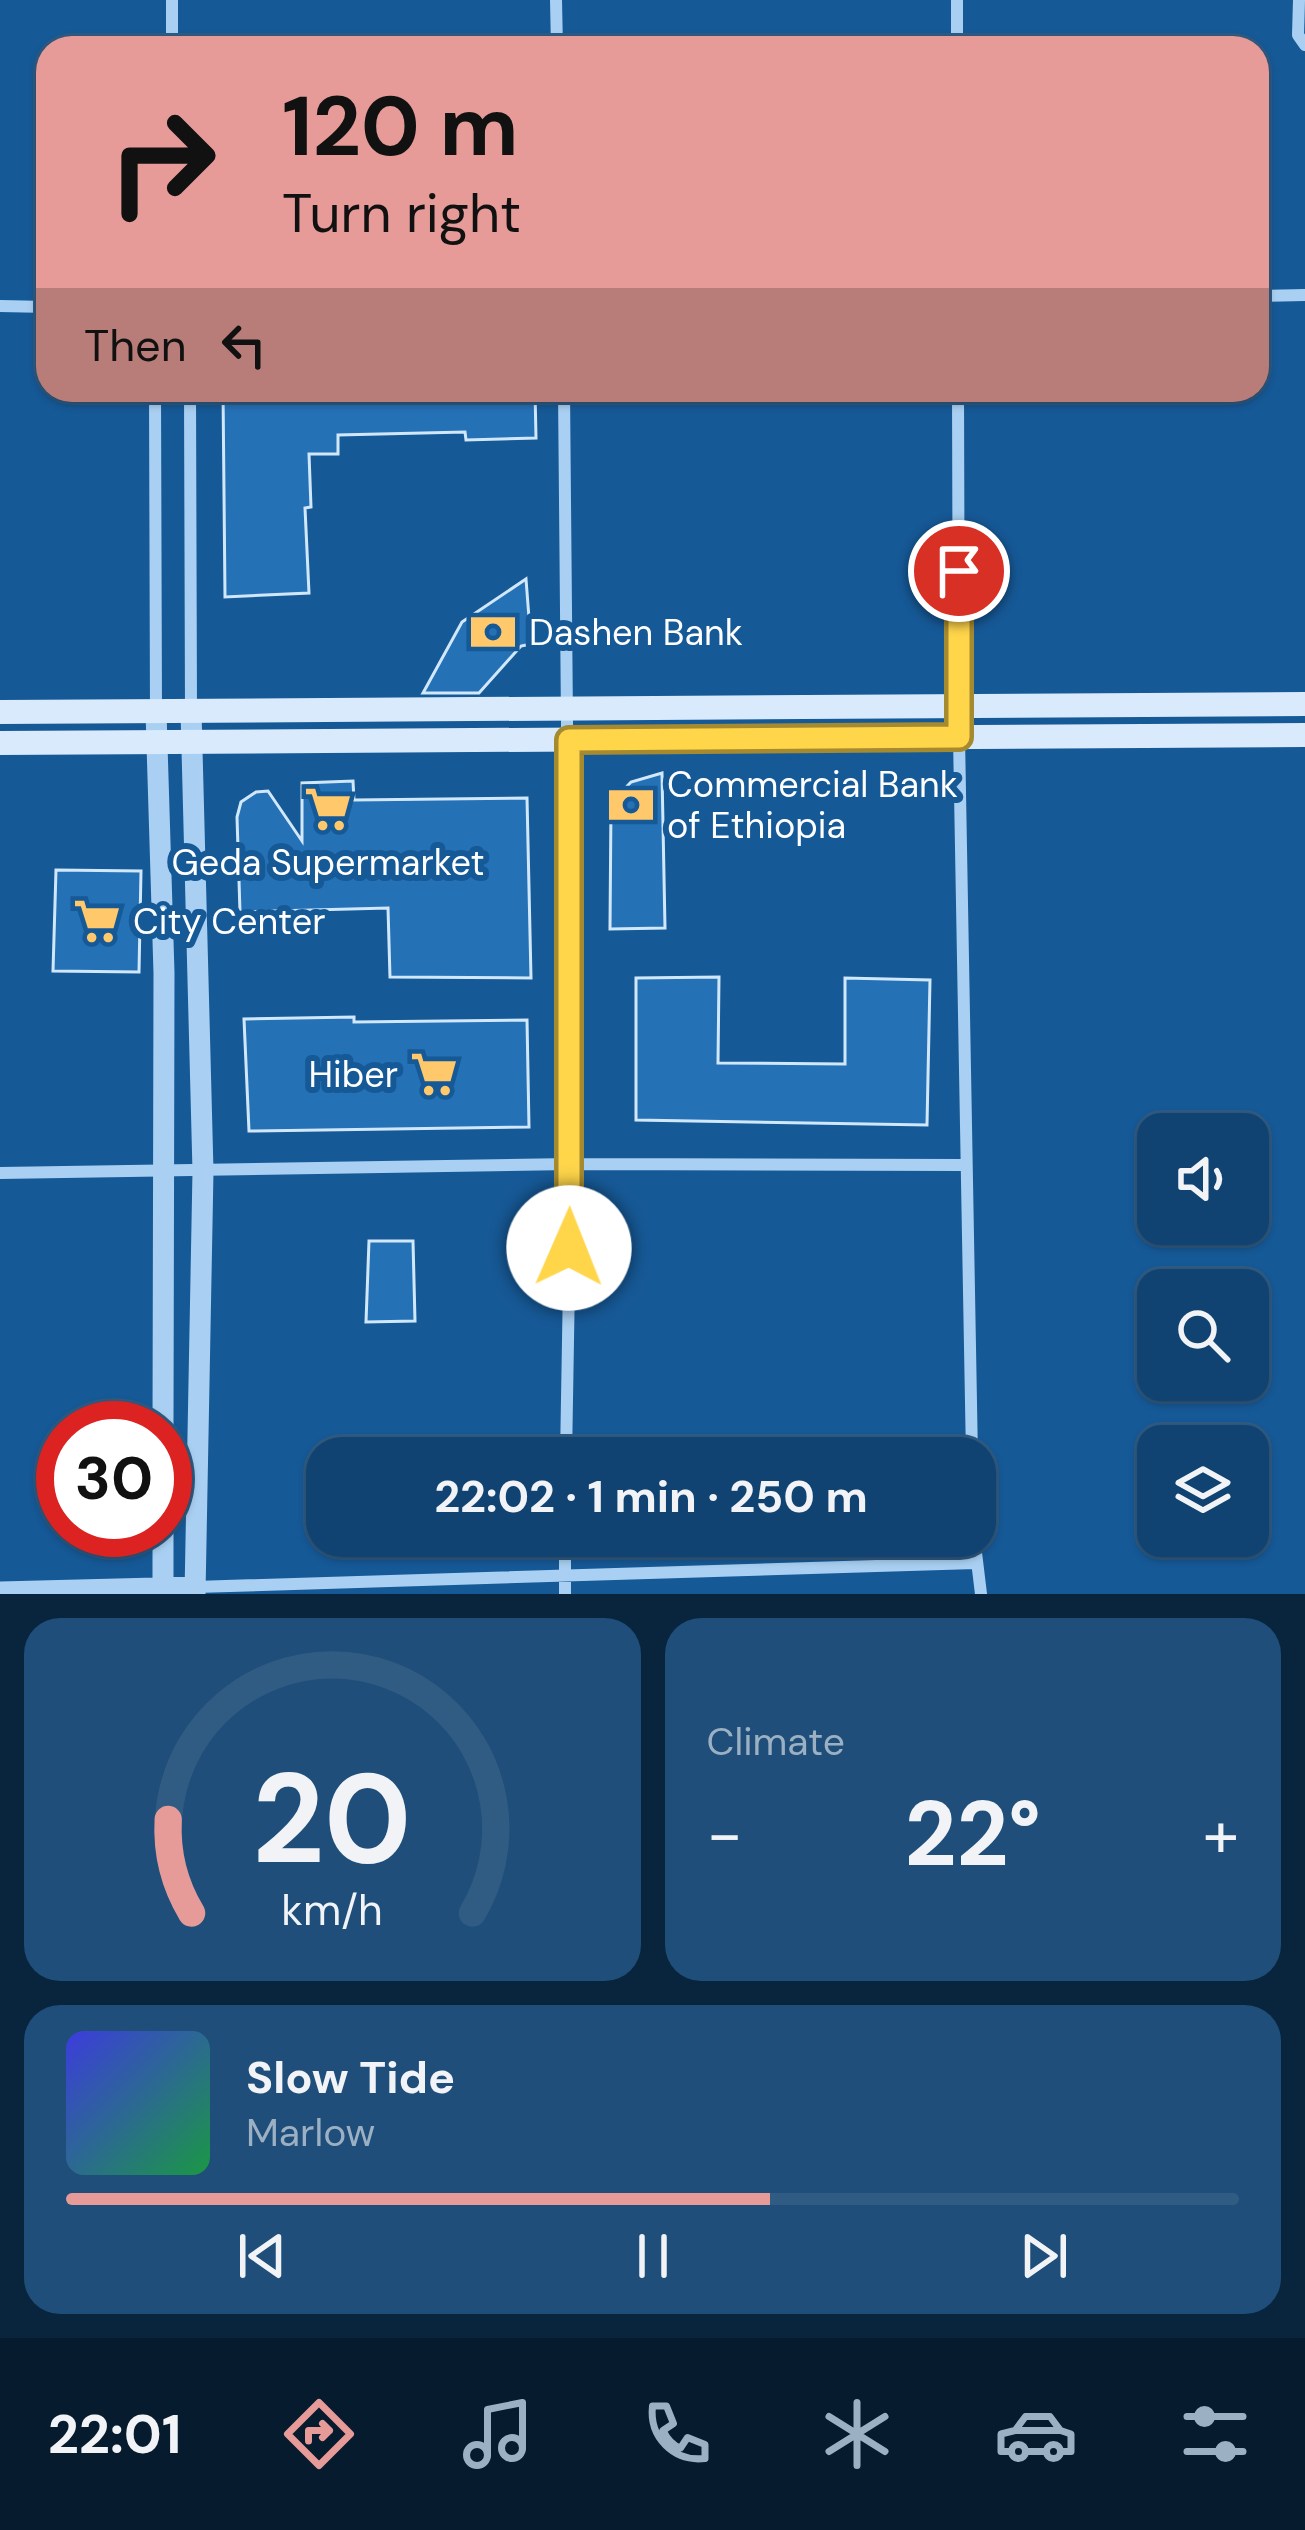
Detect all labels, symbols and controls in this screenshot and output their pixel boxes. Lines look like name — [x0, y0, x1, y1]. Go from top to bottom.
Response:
text: 120 m — [282, 72, 519, 181]
icon: right — [84, 84, 240, 240]
text: Turn right — [282, 178, 521, 249]
icon: left — [211, 312, 277, 378]
text: Then — [84, 316, 187, 375]
pin — [908, 520, 1010, 622]
icon: arrive — [926, 538, 992, 604]
bank icon: Dashen Bank — [468, 607, 518, 657]
place label: Dashen Bank — [529, 609, 743, 656]
place label: Commercial Bank of Ethiopia — [667, 761, 958, 849]
bank icon: Commercial Bank of Ethiopia — [606, 780, 656, 830]
supermarket icon: Geda Supermarket — [303, 784, 353, 834]
place label: Geda Supermarket — [171, 839, 485, 886]
supermarket icon: City Center — [72, 896, 122, 946]
place label: City Center — [133, 898, 325, 945]
supermarket icon: Hiber — [409, 1049, 459, 1099]
place label: Hiber — [309, 1051, 398, 1098]
map controls — [1137, 1113, 1269, 1557]
button: sound — [1137, 1113, 1269, 1245]
position arrow — [506, 1185, 632, 1311]
button: search — [1137, 1269, 1269, 1401]
speed limit sign: 30 — [36, 1401, 192, 1557]
button: layers — [1137, 1425, 1269, 1557]
text: 22:02 · 1 min · 250 m — [434, 1467, 868, 1526]
text: Climate — [707, 1716, 845, 1767]
text: 20 — [253, 1738, 412, 1901]
text: 22° — [904, 1776, 1041, 1893]
text: − — [707, 1792, 743, 1877]
text: + — [1203, 1792, 1239, 1877]
text: km/h — [282, 1881, 383, 1937]
text: Slow Tide — [246, 2048, 455, 2107]
text: Marlow — [246, 2107, 375, 2158]
icon: previous — [229, 2223, 295, 2289]
icon: pause — [620, 2223, 686, 2289]
icon: next — [1011, 2223, 1077, 2289]
icon: directions — [277, 2392, 361, 2476]
icon: music — [456, 2392, 540, 2476]
icon: phone — [635, 2392, 719, 2476]
icon: climate — [815, 2392, 899, 2476]
icon: car — [994, 2392, 1078, 2476]
icon: filters — [1173, 2392, 1257, 2476]
text: 22:01 — [48, 2399, 181, 2470]

